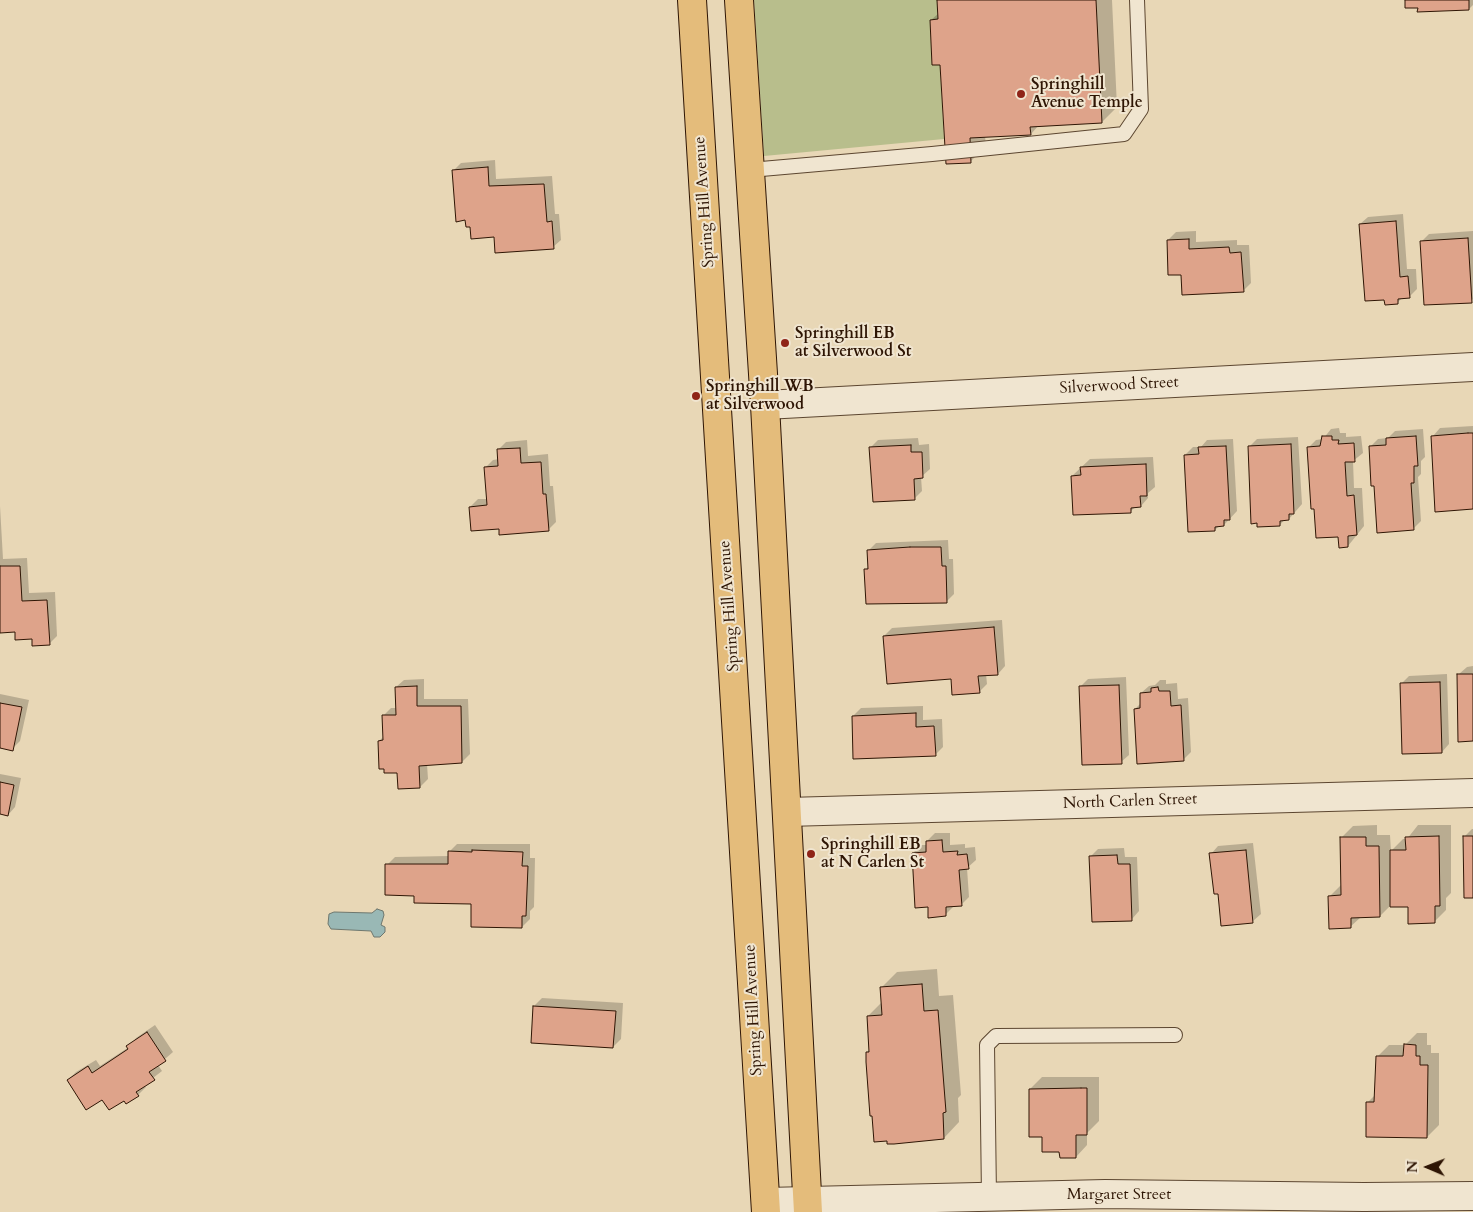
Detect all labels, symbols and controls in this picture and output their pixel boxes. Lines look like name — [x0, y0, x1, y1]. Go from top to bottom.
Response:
place label: Springhill Avenue Temple — [1031, 75, 1143, 113]
marker: Springhill Avenue Temple — [1015, 88, 1027, 100]
street label: Spring Hill Avenue — [691, 136, 719, 268]
place label: Springhill EB at Silverwood St — [795, 324, 911, 362]
marker: Springhill EB at Silverwood St — [779, 337, 791, 349]
street label: Silverwood Street — [1059, 373, 1179, 399]
place label: Springhill WB at Silverwood — [706, 377, 814, 415]
marker: Springhill WB at Silverwood — [690, 390, 702, 402]
street label: Spring Hill Avenue — [716, 540, 744, 672]
street label: North Carlen Street — [1062, 790, 1198, 814]
place label: Springhill EB at N Carlen St — [821, 835, 924, 873]
marker: Springhill EB at N Carlen St — [805, 848, 817, 860]
street label: Spring Hill Avenue — [741, 944, 767, 1076]
north arrow — [1403, 1142, 1453, 1192]
text: N — [1403, 1160, 1422, 1173]
street label: Margaret Street — [1067, 1185, 1171, 1205]

